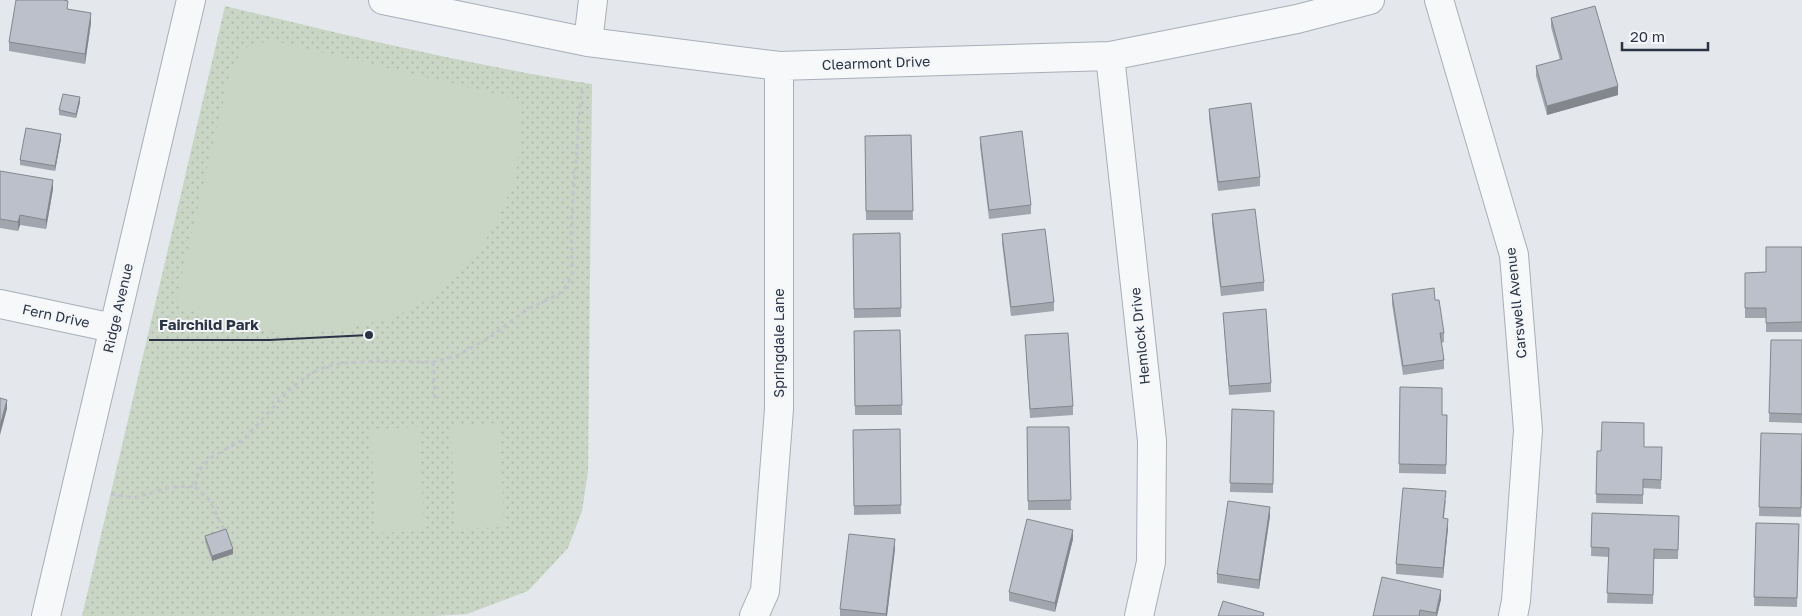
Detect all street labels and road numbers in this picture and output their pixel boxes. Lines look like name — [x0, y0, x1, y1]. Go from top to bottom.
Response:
street label: Clearmont Drive — [822, 52, 930, 73]
street label: Carswell Avenue — [1501, 247, 1530, 359]
street label: Ridge Avenue — [99, 261, 136, 354]
street label: Hemlock Drive — [1126, 287, 1153, 385]
street label: Springdale Lane — [770, 288, 787, 398]
street label: Fern Drive — [21, 300, 91, 331]

